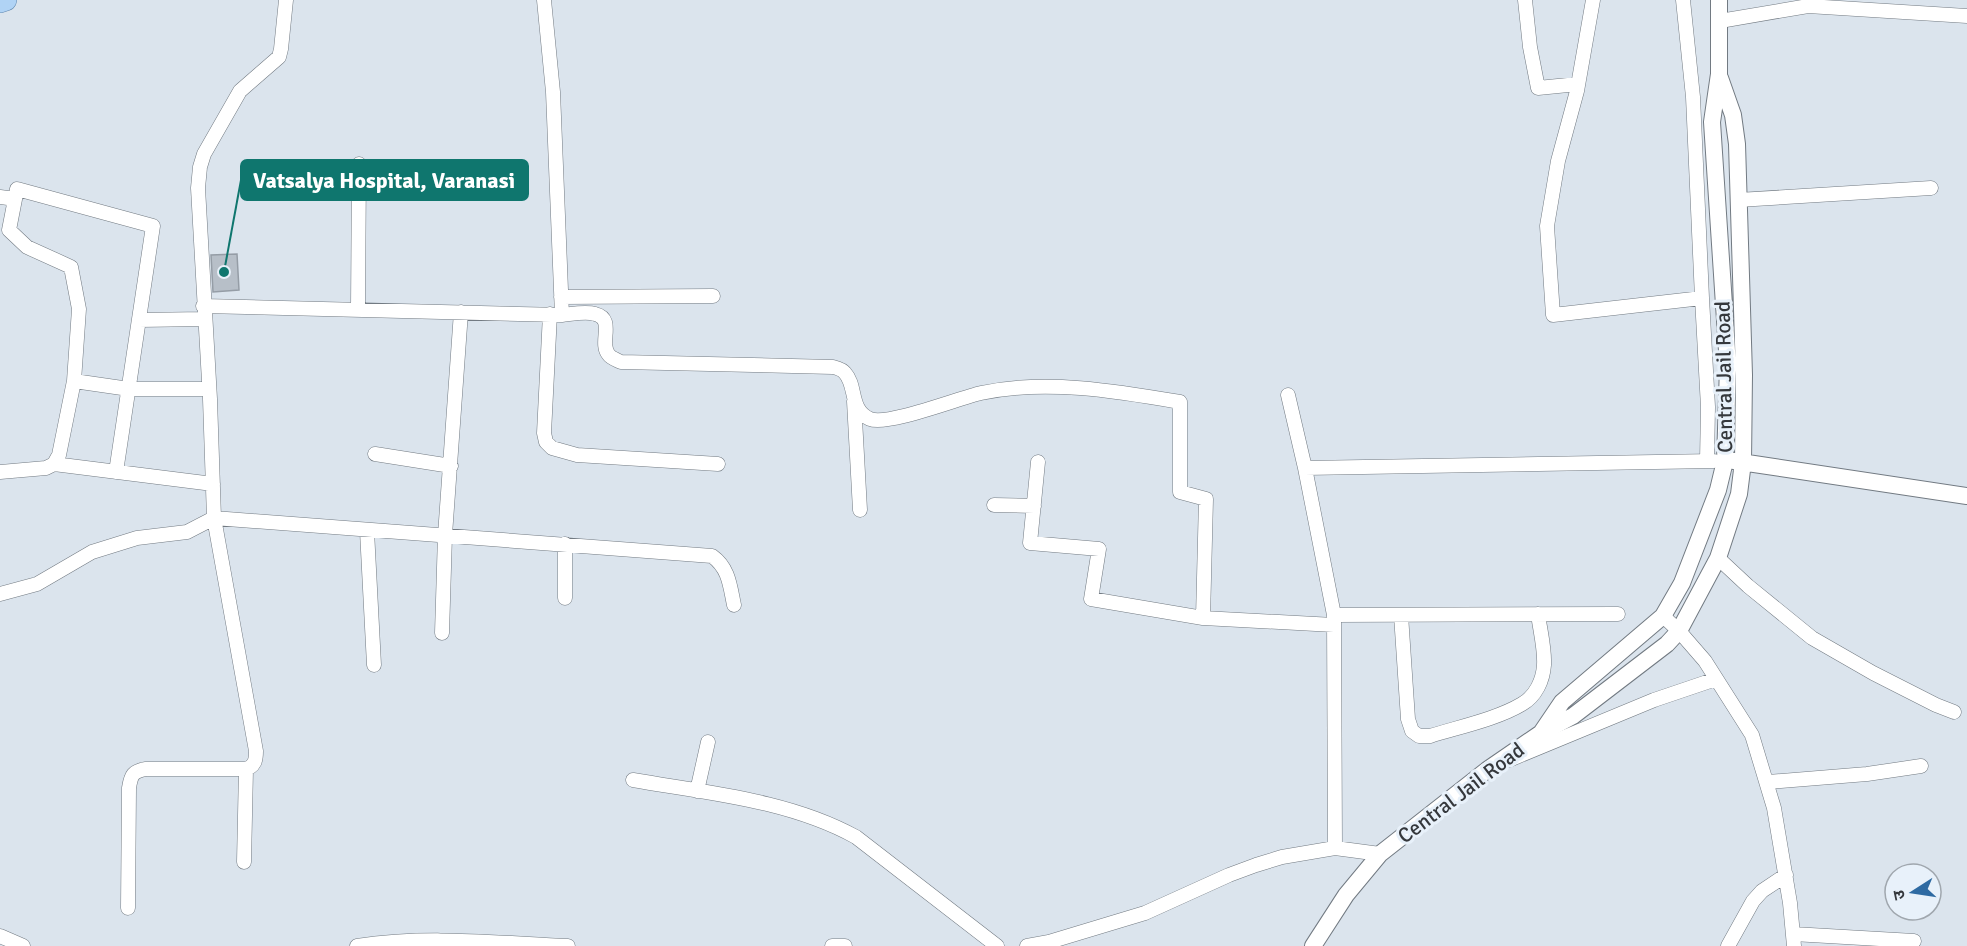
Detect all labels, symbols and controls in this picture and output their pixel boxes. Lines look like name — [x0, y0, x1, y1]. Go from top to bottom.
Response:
callout: Vatsalya Hospital, Varanasi — [241, 160, 528, 200]
text: Vatsalya Hospital, Varanasi — [253, 167, 515, 194]
street label: Central Jail Road — [1710, 301, 1738, 453]
street label: Central Jail Road — [1393, 737, 1529, 849]
north arrow — [1883, 862, 1943, 922]
text: उ — [1888, 888, 1910, 902]

